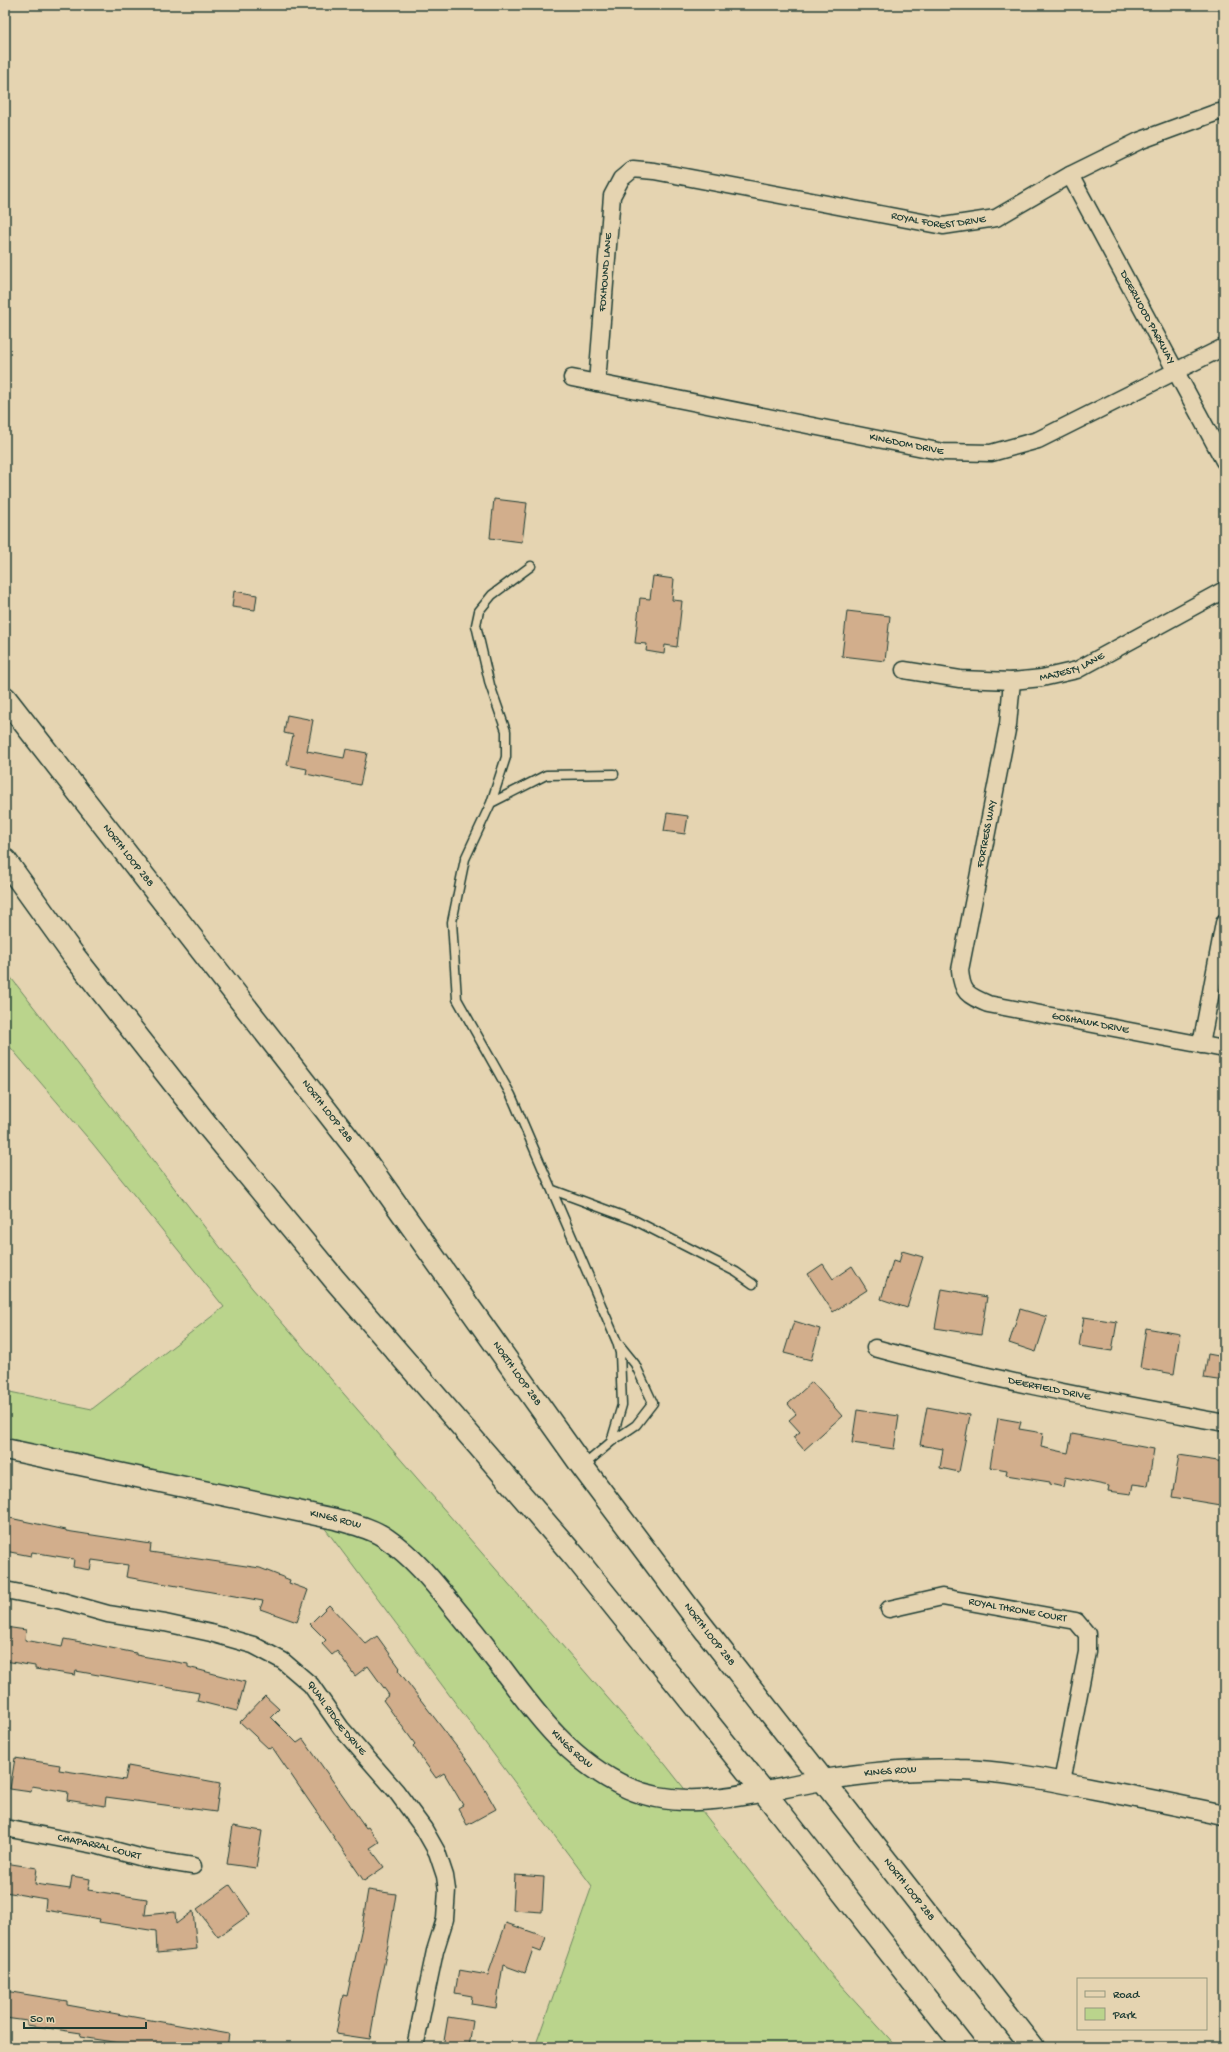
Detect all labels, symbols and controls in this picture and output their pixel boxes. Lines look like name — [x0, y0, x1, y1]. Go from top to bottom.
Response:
street label: ROYAL FOREST DRIVE — [890, 210, 988, 233]
street label: FOXHOUND LANE — [597, 231, 615, 313]
street label: DEERWOOD PARKWAY — [1116, 268, 1177, 366]
street label: KINGDOM DRIVE — [868, 431, 946, 458]
street label: MAJESTY LANE — [1039, 650, 1108, 684]
street label: FORTRESS WAY — [974, 799, 999, 870]
street label: NORTH LOOP 288 — [100, 822, 156, 890]
street label: GOSHAWK DRIVE — [1051, 1010, 1131, 1037]
street label: NORTH LOOP 288 — [299, 1078, 355, 1145]
street label: NORTH LOOP 288 — [490, 1339, 544, 1409]
street label: DEERFIELD DRIVE — [1006, 1375, 1093, 1404]
street label: KINGS ROW — [309, 1508, 362, 1532]
street label: ROYAL THRONE COURT — [968, 1596, 1068, 1625]
street label: NORTH LOOP 288 — [681, 1601, 737, 1668]
street label: QUAIL RIDGE DRIVE — [304, 1679, 369, 1759]
street label: KINGS ROW — [548, 1727, 595, 1771]
street label: KINGS ROW — [864, 1764, 917, 1780]
street label: CHAPARRAL COURT — [56, 1832, 143, 1863]
street label: NORTH LOOP 288 — [881, 1856, 937, 1923]
legend — [1077, 1978, 1207, 2030]
text: Road — [1113, 1989, 1140, 2003]
scale bar — [24, 2004, 146, 2030]
text: Park — [1112, 2009, 1138, 2023]
text: 50 m — [30, 2013, 55, 2027]

